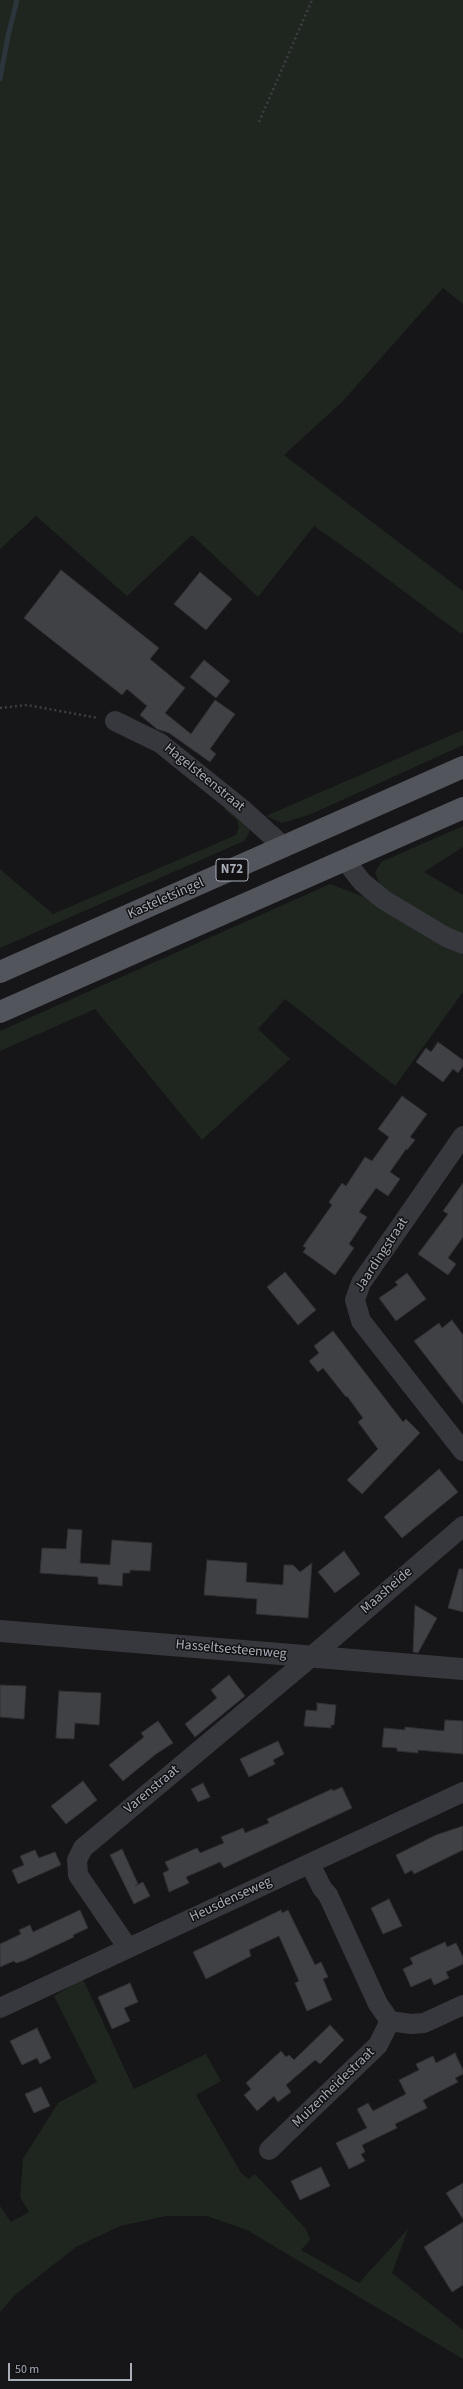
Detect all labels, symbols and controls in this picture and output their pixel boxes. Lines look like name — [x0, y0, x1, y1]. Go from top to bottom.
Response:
street label: Hagelsteenstraat — [160, 740, 248, 816]
road number: N72 — [216, 859, 248, 881]
street label: Kasteletsingel — [125, 875, 207, 923]
street label: Jaardingstraat — [352, 1215, 412, 1295]
street label: Maasheide — [358, 1564, 416, 1618]
street label: Hasseltsesteenweg — [175, 1637, 287, 1663]
street label: Varenstraat — [121, 1762, 183, 1818]
street label: Heusdenseweg — [187, 1874, 275, 1926]
street label: Muizenheidestraat — [289, 2044, 379, 2132]
scale bar — [10, 2355, 134, 2381]
text: 50 m — [15, 2361, 39, 2378]

